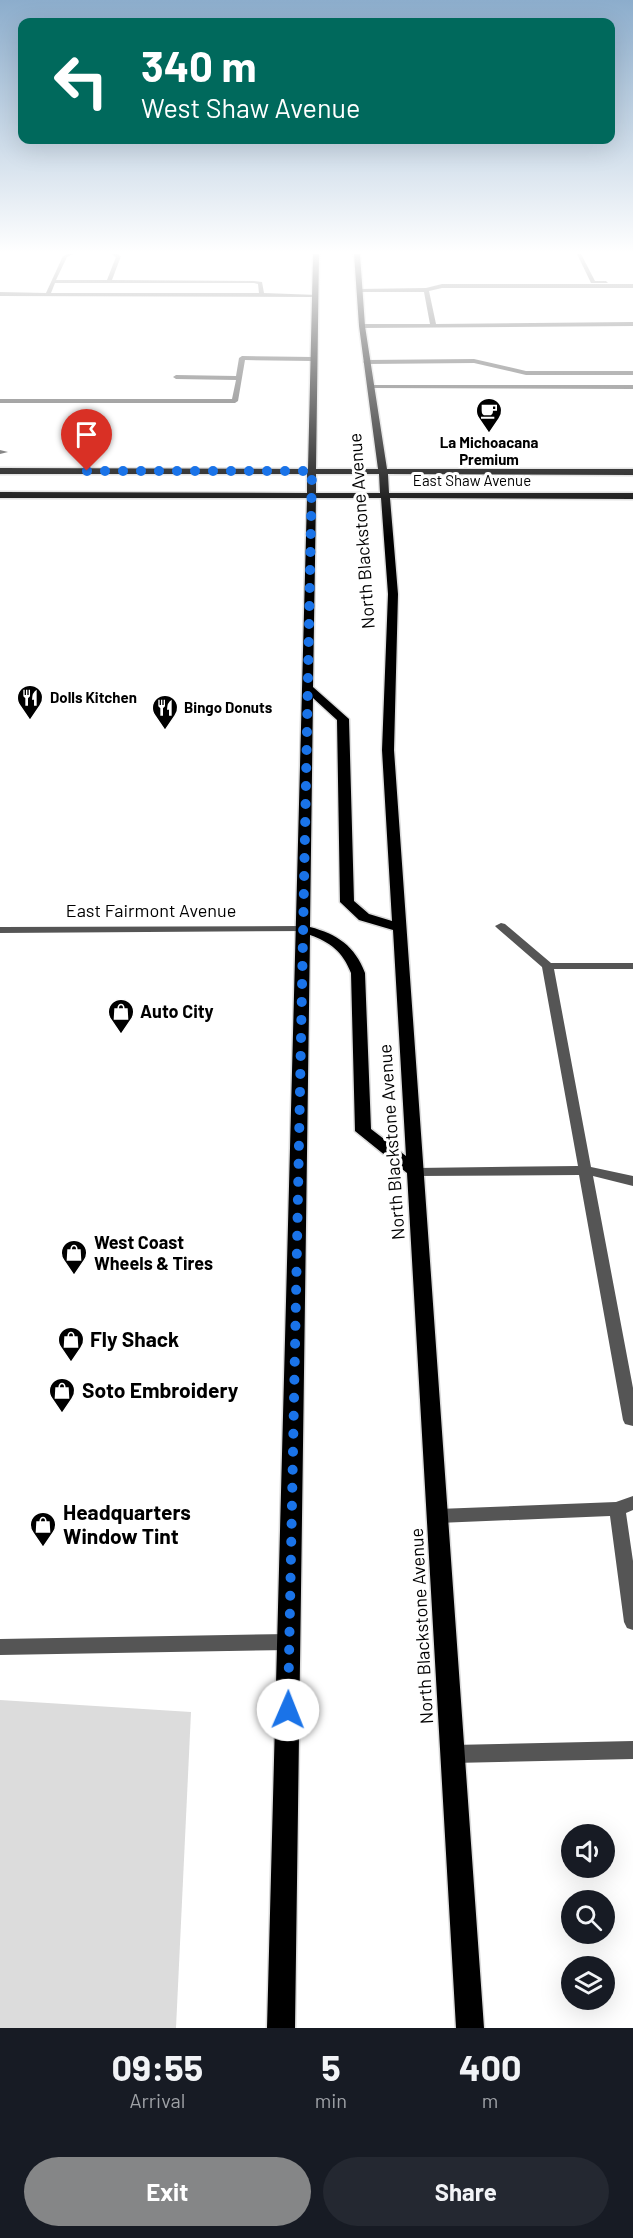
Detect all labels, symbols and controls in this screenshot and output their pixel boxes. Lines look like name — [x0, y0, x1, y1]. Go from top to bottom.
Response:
text: 340 m — [141, 40, 257, 90]
icon: left — [42, 42, 120, 120]
text: West Shaw Avenue — [141, 91, 360, 123]
cafe icon: La Michoacana Premium — [474, 396, 504, 434]
pin — [61, 409, 112, 471]
icon: arrive — [70, 418, 103, 451]
street label: North Blackstone Avenue — [343, 432, 379, 630]
place label: La Michoacana Premium — [440, 433, 538, 468]
street label: East Shaw Avenue — [413, 471, 531, 489]
restaurant icon: Dolls Kitchen — [15, 683, 45, 721]
place label: Dolls Kitchen — [50, 688, 137, 706]
restaurant icon: Bingo Donuts — [150, 693, 180, 731]
place label: Bingo Donuts — [184, 698, 273, 716]
street label: East Fairmont Avenue — [66, 899, 236, 921]
shop icon: Auto City — [106, 997, 136, 1035]
place label: Auto City — [140, 1000, 214, 1022]
street label: North Blackstone Avenue — [373, 1043, 409, 1241]
place label: West Coast Wheels & Tires — [94, 1231, 213, 1274]
shop icon: West Coast Wheels & Tires — [59, 1238, 89, 1276]
shop icon: Fly Shack — [56, 1325, 86, 1363]
place label: Fly Shack — [90, 1326, 179, 1351]
shop icon: Soto Embroidery — [47, 1376, 77, 1414]
place label: Soto Embroidery — [82, 1377, 239, 1402]
place label: Headquarters Window Tint — [63, 1499, 191, 1548]
shop icon: Headquarters Window Tint — [28, 1510, 58, 1548]
street label: North Blackstone Avenue — [405, 1527, 437, 1725]
position arrow — [256, 1678, 320, 1742]
map controls — [561, 1824, 615, 2010]
button: sound — [561, 1824, 615, 1878]
button: search — [561, 1890, 615, 1944]
button: layers — [561, 1956, 615, 2010]
text: 09:55 — [112, 2045, 203, 2088]
text: 5 — [321, 2045, 341, 2088]
text: 400 — [459, 2045, 521, 2088]
text: Arrival — [129, 2088, 185, 2112]
text: min — [315, 2088, 347, 2112]
text: m — [482, 2088, 498, 2112]
button: Exit — [24, 2157, 311, 2226]
button: Share — [323, 2157, 609, 2226]

